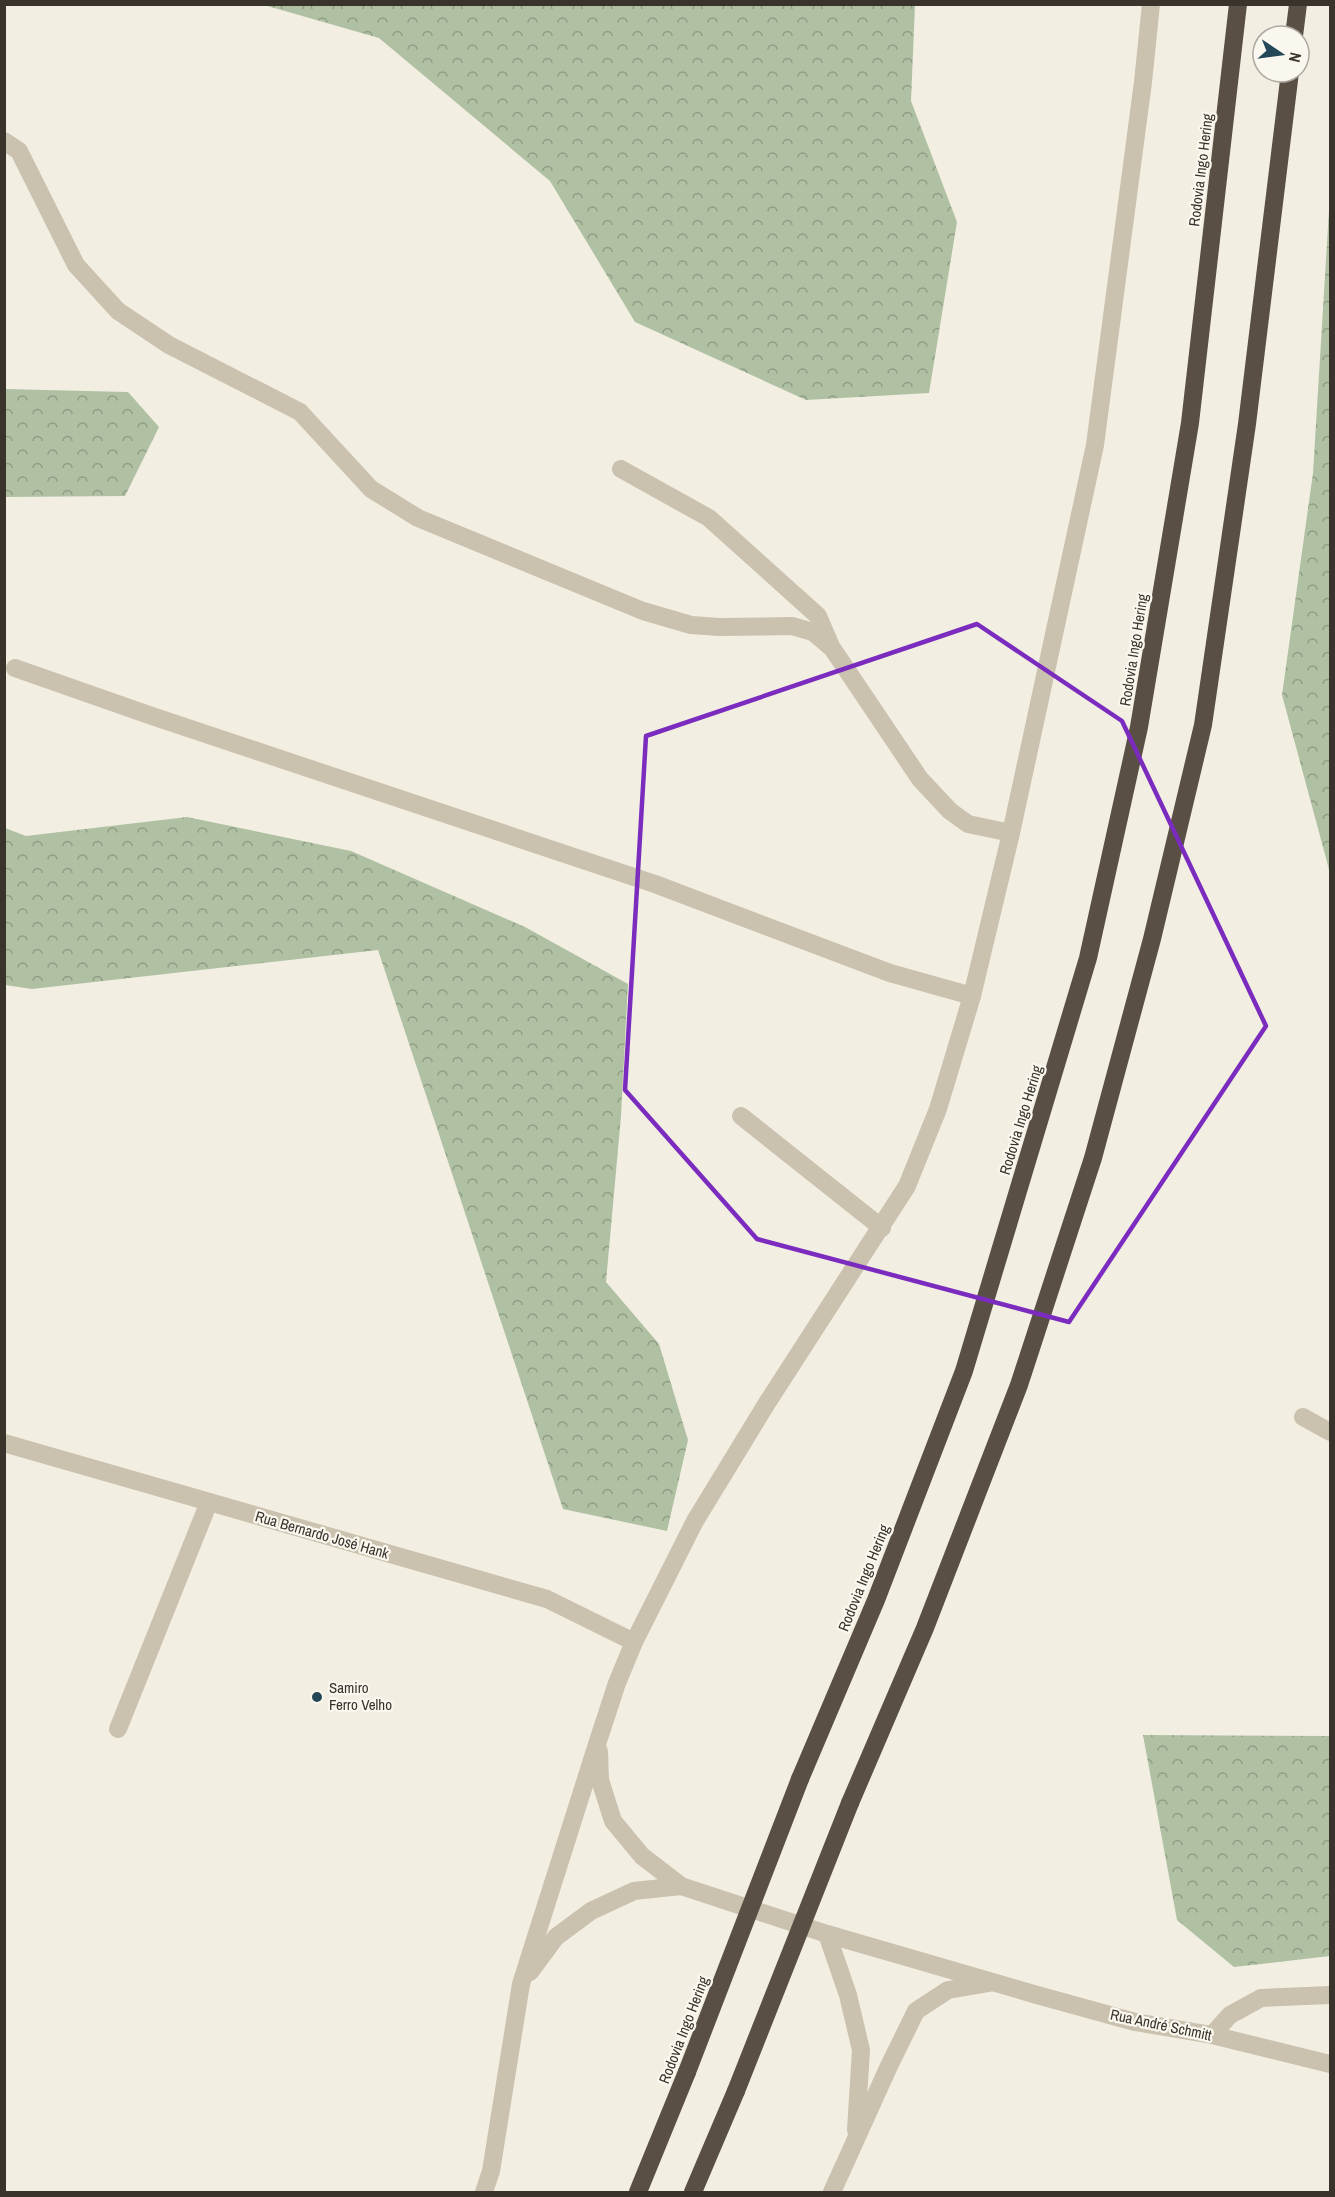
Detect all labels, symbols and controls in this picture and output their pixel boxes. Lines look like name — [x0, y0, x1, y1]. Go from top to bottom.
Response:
north arrow — [1251, 24, 1311, 84]
text: N — [1284, 50, 1307, 64]
street label: Rodovia Ingo Hering — [1183, 112, 1218, 228]
street label: Rodovia Ingo Hering — [1114, 592, 1153, 708]
street label: Rodovia Ingo Hering — [994, 1062, 1047, 1177]
street label: Rua Bernardo José Hank — [253, 1505, 392, 1564]
street label: Rodovia Ingo Hering — [833, 1521, 895, 1634]
place label: Samiro Ferro Velho — [329, 1677, 392, 1715]
marker: Samiro Ferro Velho — [310, 1690, 324, 1704]
street label: Rodovia Ingo Hering — [653, 1973, 714, 2087]
street label: Rua André Schmitt — [1108, 2004, 1214, 2046]

